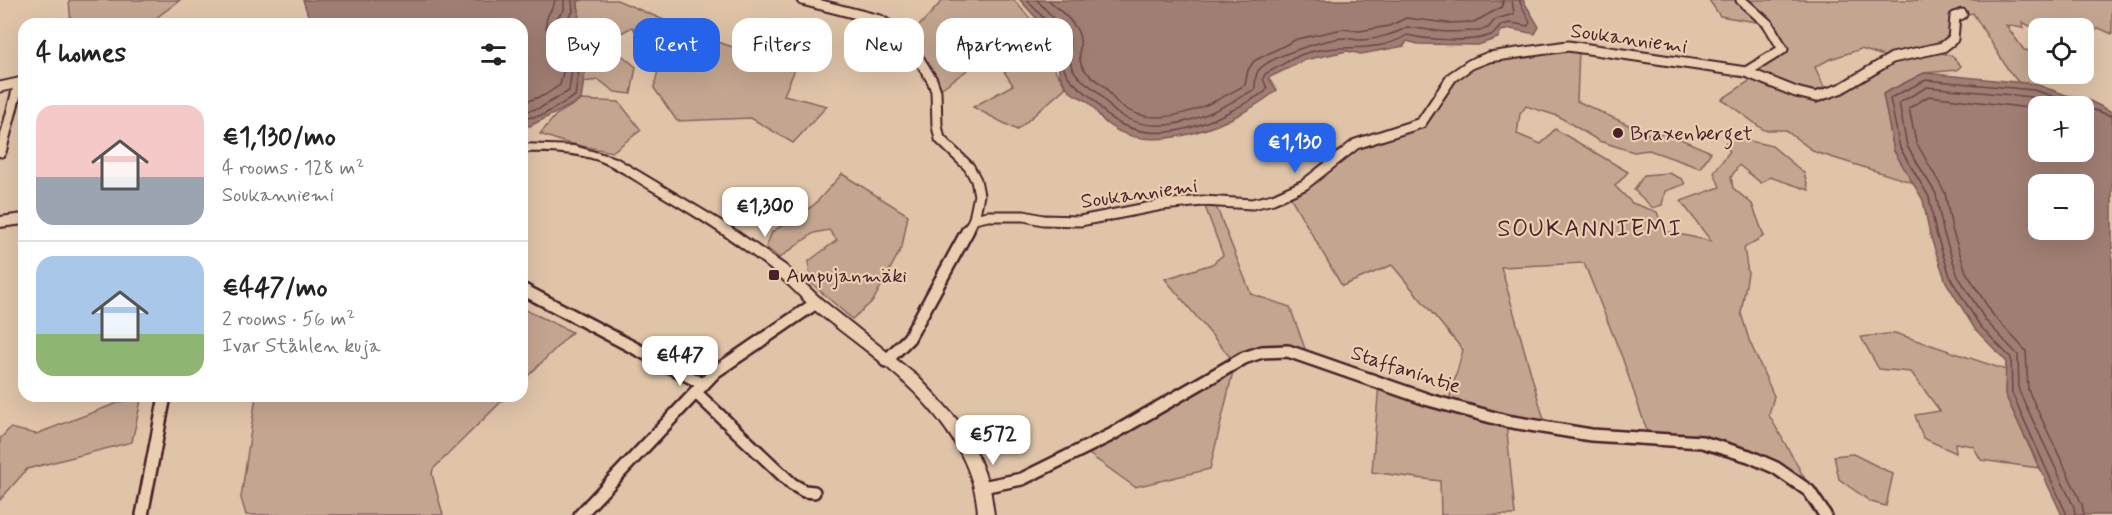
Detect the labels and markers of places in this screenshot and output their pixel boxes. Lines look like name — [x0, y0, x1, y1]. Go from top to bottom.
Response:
place label: Braxenberget — [1630, 120, 1753, 150]
pin: €1,130 — [1246, 123, 1344, 174]
marker: Braxenberget — [1611, 126, 1625, 140]
pin: €1,300 — [716, 187, 814, 238]
place label: Ampujanmäki — [786, 262, 907, 290]
marker: Ampujanmäki — [767, 268, 781, 282]
pin: €447 — [644, 336, 716, 387]
pin: €572 — [957, 415, 1029, 466]

